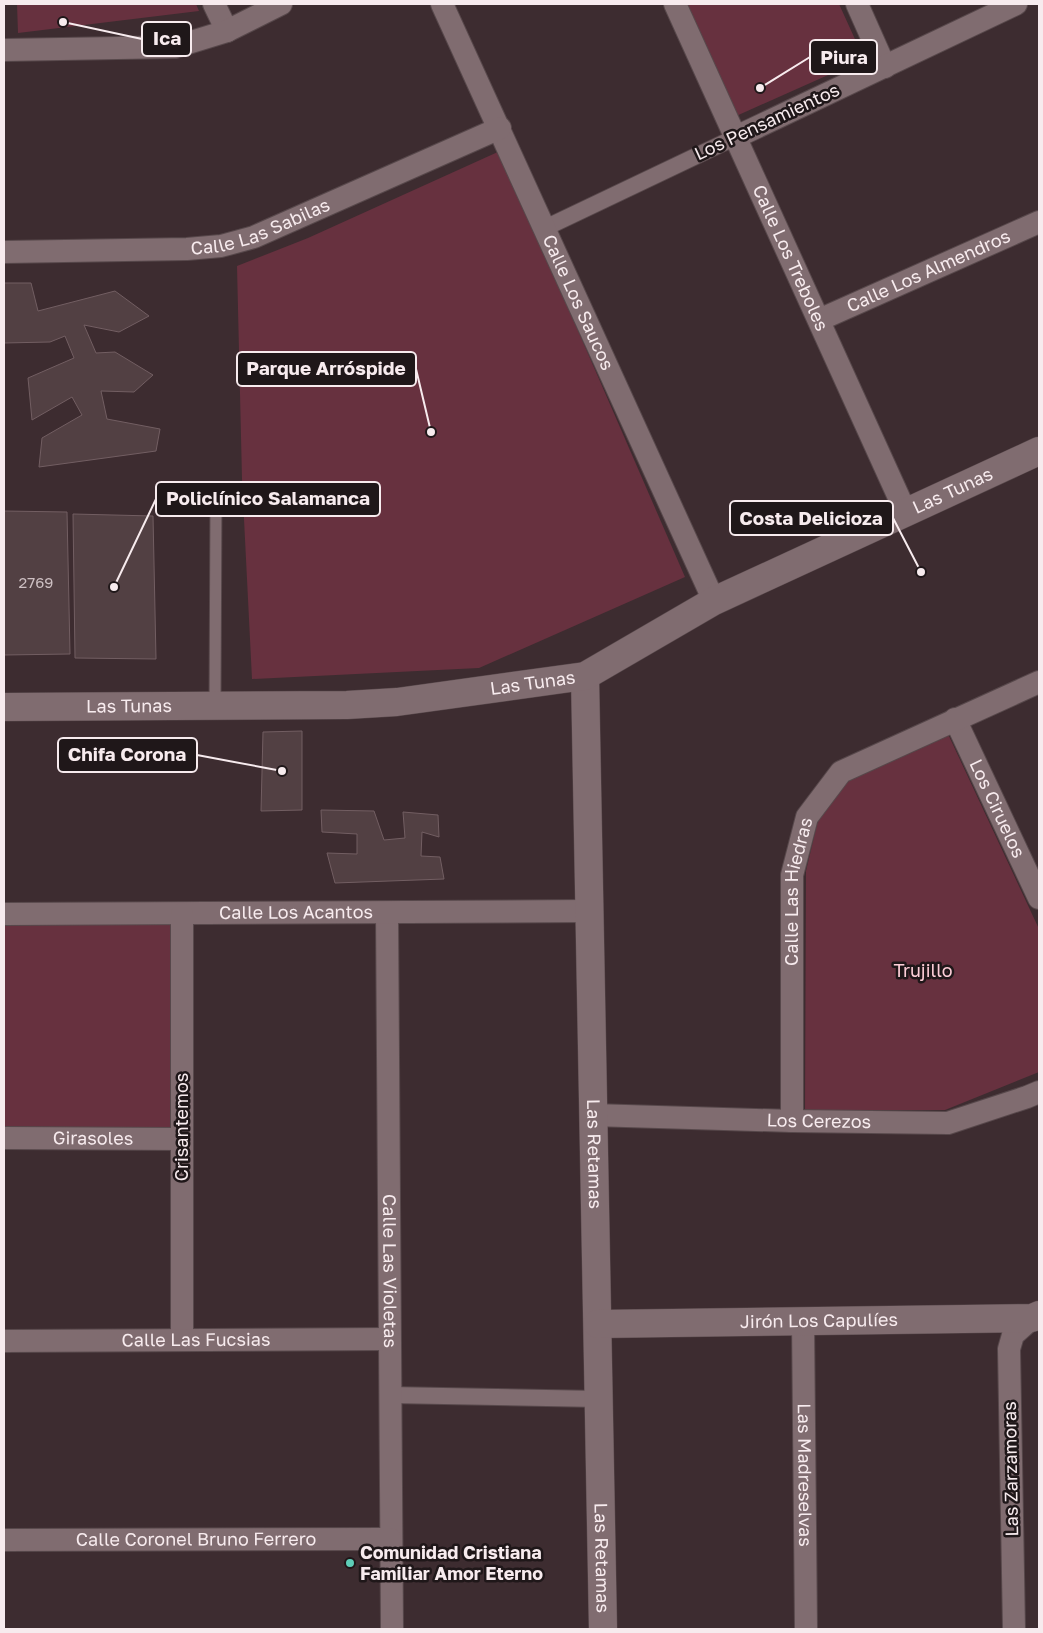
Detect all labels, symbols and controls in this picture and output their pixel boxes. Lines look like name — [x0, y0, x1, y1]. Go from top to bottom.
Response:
callout: Ica — [142, 22, 191, 56]
text: Ica — [153, 26, 181, 49]
callout: Piura — [810, 40, 877, 74]
text: Piura — [820, 45, 868, 68]
street label: Los Pensamientos — [691, 78, 843, 164]
street label: Calle Los Treboles — [749, 181, 834, 334]
street label: Calle Las Sabilas — [190, 193, 333, 259]
street label: Calle Los Almendros — [843, 224, 1013, 316]
street label: Calle Los Saucos — [539, 231, 619, 373]
callout: Parque Arróspide — [237, 352, 416, 386]
text: Parque Arróspide — [246, 356, 406, 379]
street label: Las Tunas — [909, 462, 996, 518]
callout: Policlínico Salamanca — [156, 482, 380, 516]
text: Policlínico Salamanca — [166, 486, 370, 509]
callout: Costa Delicioza — [730, 501, 893, 535]
text: Costa Delicioza — [739, 506, 883, 529]
house number: 2769 — [19, 573, 53, 591]
street label: Las Tunas — [488, 665, 577, 699]
street label: Las Tunas — [86, 694, 172, 717]
callout: Chifa Corona — [58, 738, 197, 772]
text: Chifa Corona — [68, 742, 186, 765]
street label: Los Ciruelos — [965, 755, 1031, 861]
street label: Calle Las Hiedras — [780, 815, 816, 966]
street label: Calle Los Acantos — [219, 900, 373, 923]
park label: Trujillo — [893, 959, 953, 981]
street label: Crisantemos — [170, 1073, 192, 1181]
street label: Las Retamas — [583, 1099, 607, 1209]
street label: Los Cerezos — [766, 1108, 871, 1132]
street label: Girasoles — [53, 1126, 133, 1149]
street label: Calle Las Violetas — [379, 1194, 402, 1348]
street label: Jirón Los Capulíes — [740, 1308, 898, 1332]
street label: Calle Las Fucsias — [121, 1328, 271, 1350]
street label: Las Zarzamoras — [998, 1401, 1022, 1537]
street label: Las Madreselvas — [794, 1403, 817, 1547]
street label: Las Retamas — [591, 1503, 615, 1613]
street label: Calle Coronel Bruno Ferrero — [76, 1527, 316, 1550]
place label: Comunidad Cristiana Familiar Amor Eterno — [360, 1541, 543, 1584]
marker: Comunidad Cristiana Familiar Amor Eterno — [344, 1557, 356, 1569]

